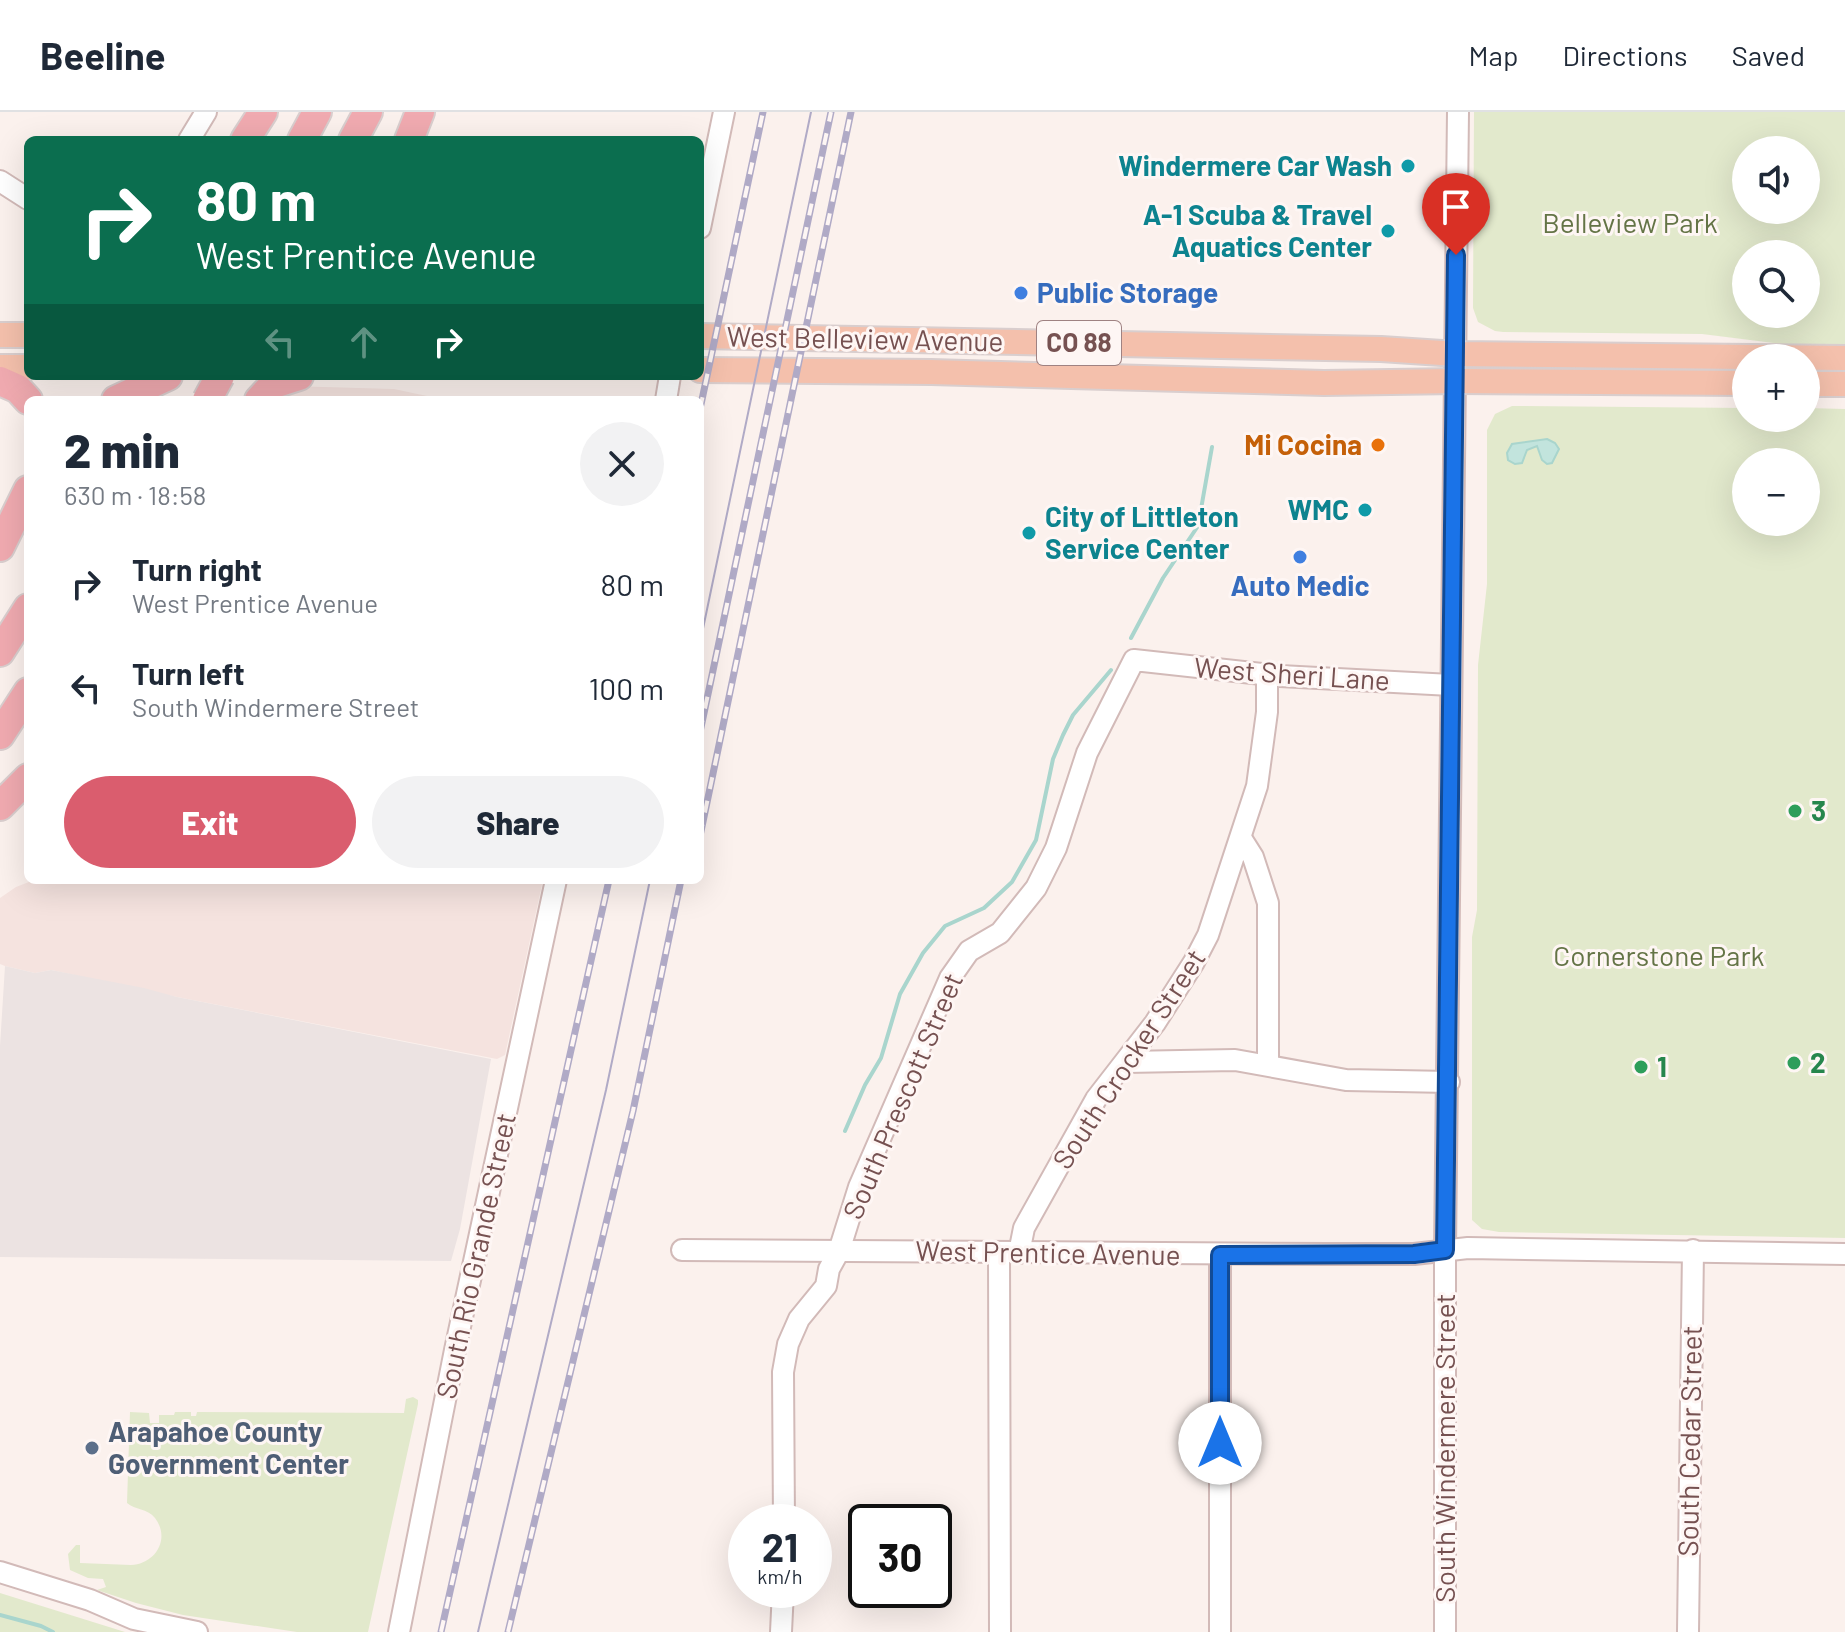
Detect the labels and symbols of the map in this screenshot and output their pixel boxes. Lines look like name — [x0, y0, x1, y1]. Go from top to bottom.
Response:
place label: Windermere Car Wash — [1118, 148, 1392, 182]
marker: Windermere Car Wash — [1399, 157, 1417, 175]
pin — [1422, 173, 1490, 255]
place label: A-1 Scuba & Travel Aquatics Center — [1143, 197, 1372, 263]
park label: Belleview Park — [1542, 205, 1718, 239]
marker: A-1 Scuba & Travel Aquatics Center — [1379, 222, 1397, 240]
place label: Public Storage — [1037, 275, 1218, 309]
marker: Public Storage — [1012, 284, 1030, 302]
street label: West Belleview Avenue — [726, 319, 1004, 357]
road number: CO 88 — [1037, 321, 1121, 365]
place label: Mi Cocina — [1244, 427, 1362, 461]
marker: Mi Cocina — [1369, 436, 1387, 454]
place label: WMC — [1287, 492, 1349, 526]
place label: City of Littleton Service Center — [1045, 499, 1239, 565]
marker: WMC — [1356, 501, 1374, 519]
marker: City of Littleton Service Center — [1020, 524, 1038, 542]
marker: Auto Medic — [1291, 548, 1309, 566]
place label: Auto Medic — [1230, 568, 1370, 602]
street label: West Sheri Lane — [1193, 649, 1391, 697]
place label: 3 — [1811, 793, 1826, 827]
marker: 3 — [1786, 802, 1804, 820]
park label: Cornerstone Park — [1553, 938, 1765, 972]
street label: South Crocker Street — [1044, 942, 1212, 1175]
street label: South Prescott Street — [835, 967, 969, 1224]
place label: 2 — [1810, 1045, 1826, 1079]
place label: 1 — [1657, 1049, 1667, 1083]
marker: 2 — [1785, 1054, 1803, 1072]
marker: 1 — [1632, 1058, 1650, 1076]
street label: South Rio Grande Street — [428, 1110, 522, 1402]
street label: West Prentice Avenue — [915, 1233, 1181, 1271]
street label: South Windermere Street — [1427, 1293, 1461, 1603]
street label: South Cedar Street — [1670, 1325, 1708, 1557]
position arrow — [1178, 1401, 1262, 1485]
place label: Arapahoe County Government Center — [108, 1414, 349, 1480]
marker: Arapahoe County Government Center — [83, 1439, 101, 1457]
speed limit sign: 30 — [848, 1504, 952, 1608]

